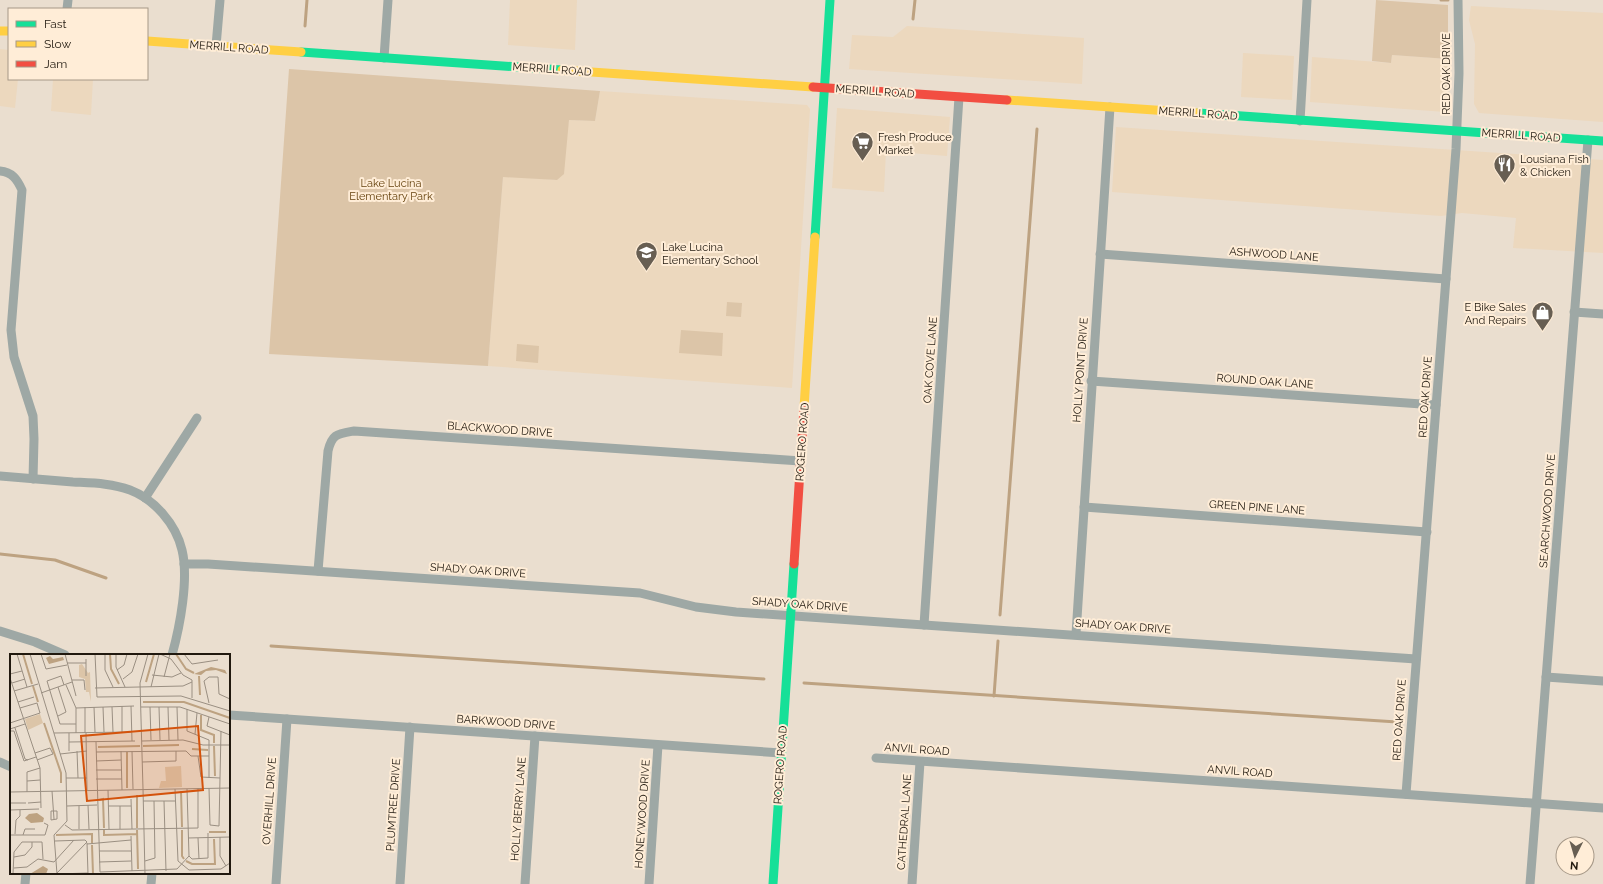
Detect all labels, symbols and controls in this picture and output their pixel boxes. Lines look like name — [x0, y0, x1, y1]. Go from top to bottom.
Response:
legend — [8, 8, 148, 80]
text: Fast — [44, 17, 67, 31]
street label: RED OAK DRIVE — [1440, 33, 1453, 115]
text: Slow — [44, 37, 71, 51]
street label: MERRILL ROAD — [189, 38, 269, 57]
text: Jam — [44, 57, 67, 71]
street label: MERRILL ROAD — [512, 60, 592, 79]
street label: MERRILL ROAD — [835, 82, 915, 101]
street label: MERRILL ROAD — [1158, 104, 1238, 123]
street label: MERRILL ROAD — [1481, 126, 1561, 145]
supermarket icon: Fresh Produce Market — [849, 130, 875, 163]
place label: Fresh Produce Market — [878, 131, 952, 157]
restaurant icon: Lousiana Fish & Chicken — [1492, 152, 1518, 185]
place label: Lousiana Fish & Chicken — [1520, 153, 1589, 179]
park label: Lake Lucina Elementary Park — [349, 177, 433, 203]
school or university icon: Lake Lucina Elementary School — [634, 240, 660, 273]
place label: Lake Lucina Elementary School — [662, 241, 758, 267]
street label: ASHWOOD LANE — [1229, 245, 1319, 264]
shop icon: E Bike Sales And Repairs — [1529, 300, 1555, 333]
place label: E Bike Sales And Repairs — [1465, 301, 1526, 327]
street label: OAK COVE LANE — [921, 316, 940, 404]
street label: HOLLY POINT DRIVE — [1070, 317, 1091, 423]
street label: RED OAK DRIVE — [1416, 356, 1435, 438]
street label: ROUND OAK LANE — [1216, 372, 1314, 391]
street label: ROGERO ROAD — [793, 402, 812, 482]
street label: BLACKWOOD DRIVE — [447, 419, 554, 440]
street label: SEARCHWOOD DRIVE — [1537, 453, 1558, 568]
street label: GREEN PINE LANE — [1208, 498, 1306, 517]
street label: SHADY OAK DRIVE — [429, 561, 527, 580]
street label: SHADY OAK DRIVE — [751, 595, 849, 614]
street label: SHADY OAK DRIVE — [1074, 617, 1172, 636]
inset map — [10, 654, 230, 874]
street label: RED OAK DRIVE — [1390, 679, 1409, 761]
street label: BARKWOOD DRIVE — [456, 713, 556, 732]
street label: ROGERO ROAD — [771, 725, 790, 805]
street label: ANVIL ROAD — [884, 741, 950, 758]
street label: HOLLY BERRY LANE — [508, 756, 529, 861]
street label: OVERHILL DRIVE — [260, 757, 279, 845]
street label: PLUMTREE DRIVE — [384, 758, 403, 852]
street label: HONEYWOOD DRIVE — [632, 759, 653, 869]
street label: ANVIL ROAD — [1207, 763, 1273, 780]
street label: CATHEDRAL LANE — [895, 773, 914, 870]
north arrow — [1555, 836, 1595, 876]
text: N — [1569, 859, 1579, 872]

